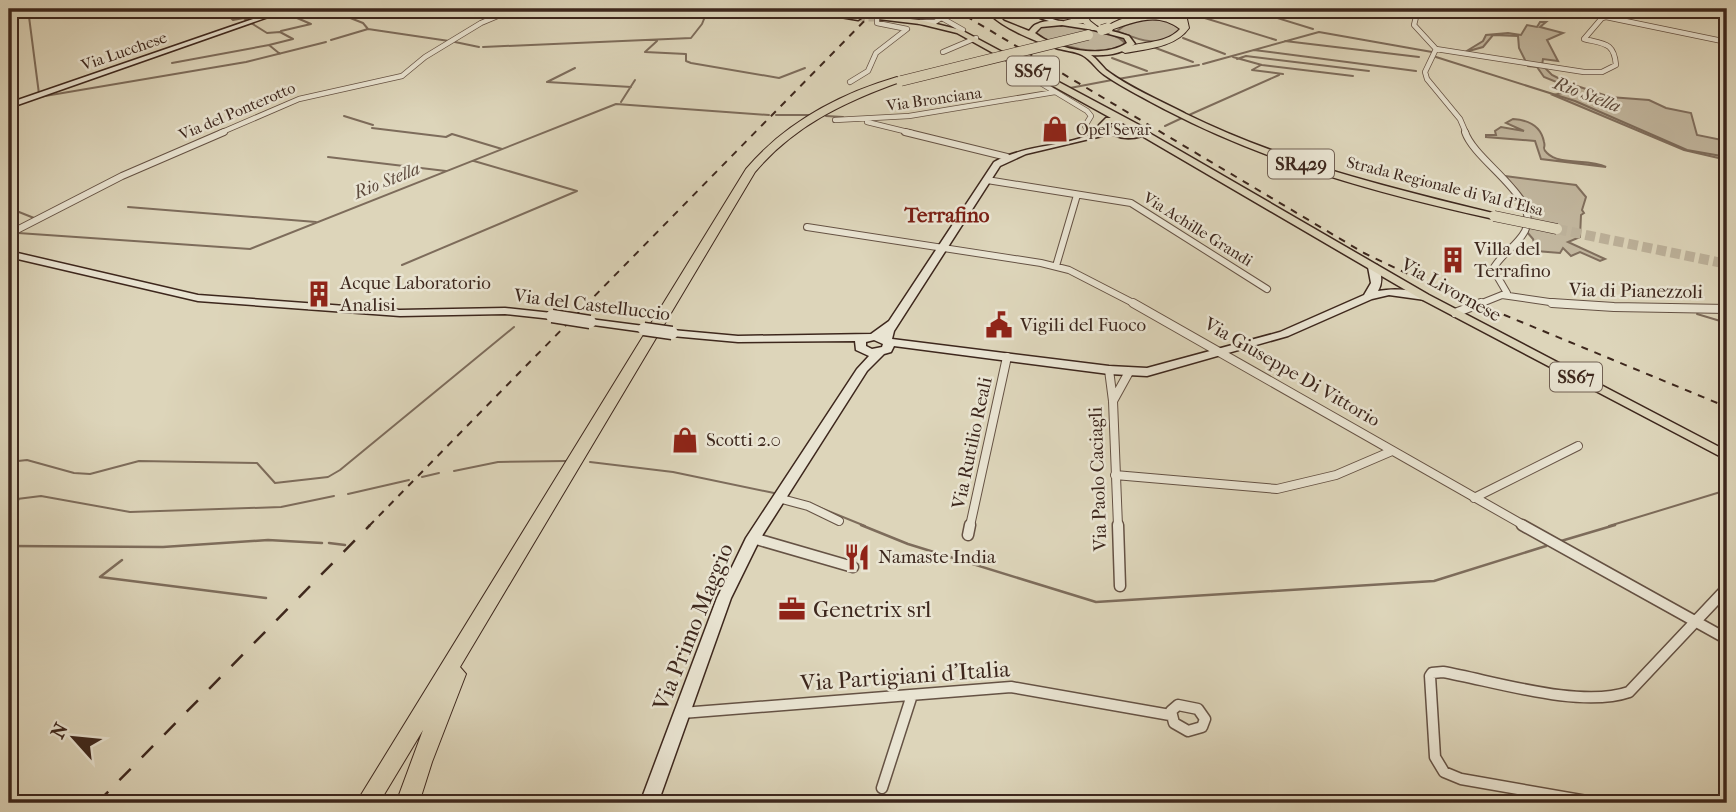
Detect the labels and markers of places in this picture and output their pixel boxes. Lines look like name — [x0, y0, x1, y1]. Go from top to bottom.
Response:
shop icon: Opel Sevar — [1040, 114, 1070, 144]
place label: Opel Sevar — [1076, 120, 1152, 139]
place label: Villa del Terrafino — [1473, 238, 1551, 282]
building icon: Villa del Terrafino — [1438, 245, 1468, 275]
place label: Acque Laboratorio Analisi — [339, 272, 491, 316]
building icon: Acque Laboratorio Analisi — [304, 279, 334, 309]
public building icon: Vigili del Fuoco — [984, 310, 1014, 340]
place label: Vigili del Fuoco — [1019, 314, 1147, 336]
shop icon: Scotti 2.0 — [670, 425, 700, 455]
place label: Scotti 2.0 — [706, 429, 781, 451]
restaurant icon: Namaste India — [842, 542, 872, 572]
place label: Namaste India — [878, 546, 996, 568]
office icon: Genetrix srl — [777, 594, 807, 624]
place label: Genetrix srl — [813, 596, 932, 623]

